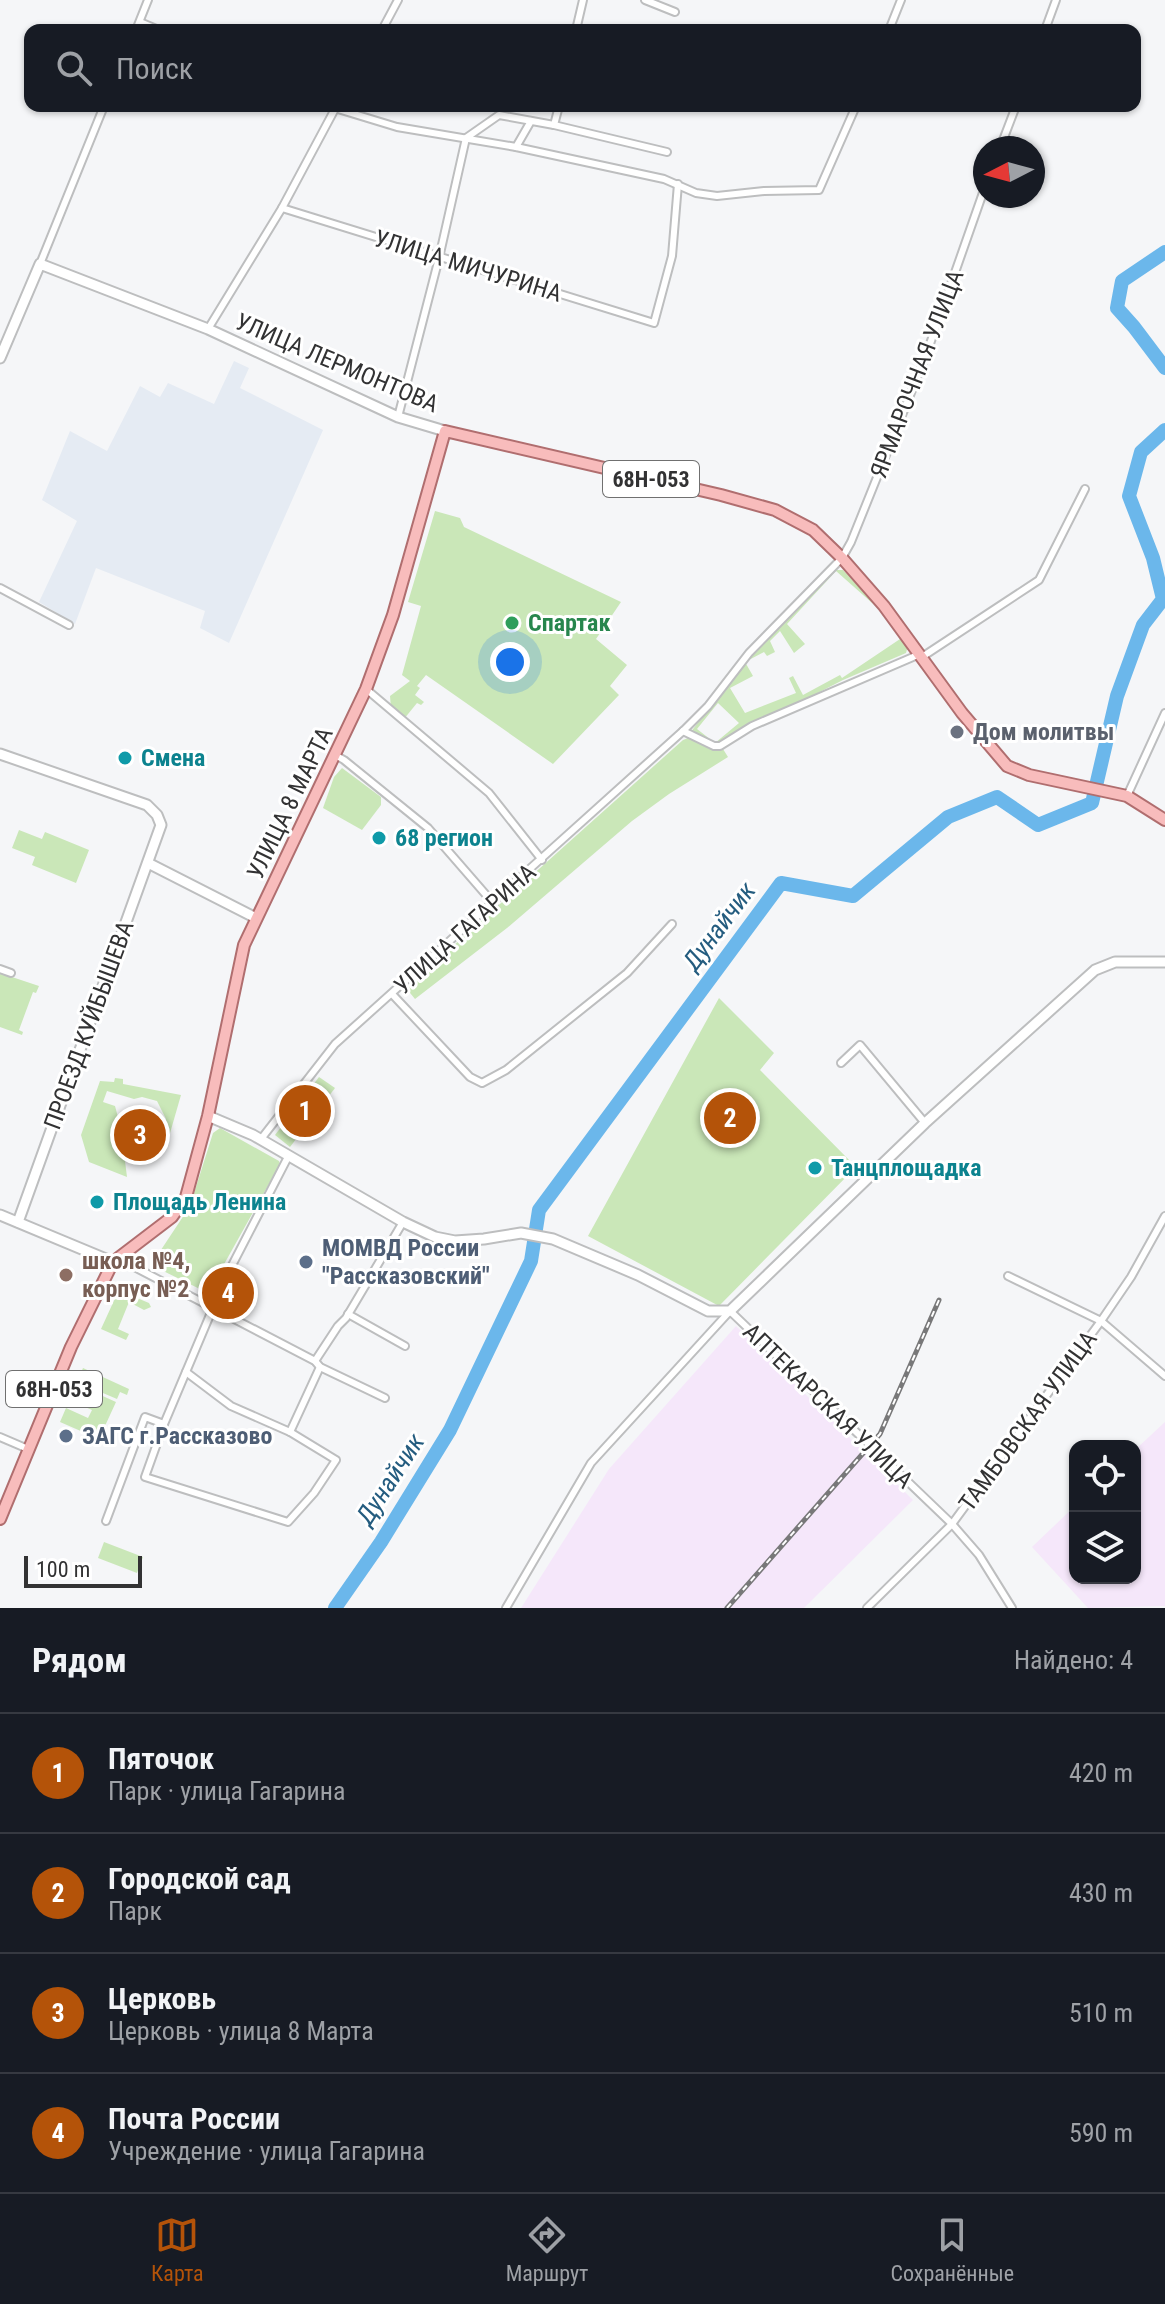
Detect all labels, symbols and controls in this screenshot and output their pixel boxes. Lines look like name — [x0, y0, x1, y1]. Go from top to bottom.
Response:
search box — [24, 24, 1141, 112]
icon: search — [52, 46, 96, 90]
text: Поиск — [116, 51, 193, 86]
north arrow — [973, 136, 1045, 208]
street label: УЛИЦА МИЧУРИНА — [371, 224, 565, 308]
street label: ЯРМАРОЧНАЯ УЛИЦА — [864, 266, 970, 482]
street label: УЛИЦА ЛЕРМОНТОВА — [231, 308, 443, 418]
road number: 68Н-053 — [603, 461, 699, 497]
place label: Спартак — [528, 609, 610, 637]
marker: Спартак — [503, 614, 521, 632]
your location — [490, 642, 530, 682]
place label: Дом молитвы — [973, 718, 1114, 746]
street label: УЛИЦА 8 МАРТА — [241, 722, 339, 883]
marker: Дом молитвы — [948, 723, 966, 741]
place label: Смена — [141, 744, 205, 772]
marker: Смена — [116, 749, 134, 767]
place label: 68 регион — [395, 824, 493, 852]
marker: 68 регион — [370, 829, 388, 847]
street label: УЛИЦА ГАГАРИНА — [388, 858, 542, 1000]
water label: Дунайчик — [675, 876, 762, 977]
street label: ПРОЕЗД КУЙБЫШЕВА — [38, 917, 140, 1133]
pin: 1 — [279, 1081, 331, 1141]
pin: 2 — [704, 1088, 756, 1148]
pin: 3 — [114, 1105, 166, 1165]
place label: Танцплощадка — [831, 1154, 981, 1182]
marker: Танцплощадка — [806, 1159, 824, 1177]
place label: Площадь Ленина — [113, 1188, 286, 1216]
marker: Площадь Ленина — [88, 1193, 106, 1211]
place label: МОМВД России "Рассказовский" — [322, 1234, 490, 1290]
place label: школа №4, корпус №2 — [82, 1247, 190, 1303]
marker: МОМВД России "Рассказовский" — [297, 1253, 315, 1271]
pin: 4 — [202, 1263, 254, 1323]
marker: школа №4, корпус №2 — [57, 1266, 75, 1284]
street label: АПТЕКАРСКАЯ УЛИЦА — [737, 1318, 919, 1494]
street label: ТАМБОВСКАЯ УЛИЦА — [953, 1325, 1103, 1516]
road number: 68Н-053 — [6, 1371, 102, 1407]
place label: ЗАГС г.Рассказово — [82, 1422, 272, 1450]
marker: ЗАГС г.Рассказово — [57, 1427, 75, 1445]
water label: Дунайчик — [349, 1427, 431, 1532]
map controls — [1069, 1440, 1141, 1584]
button: locate — [1069, 1440, 1141, 1512]
button: layers — [1069, 1512, 1141, 1584]
scale bar — [24, 1552, 142, 1588]
text: 100 m — [36, 1557, 90, 1582]
text: Рядом — [32, 1640, 127, 1680]
text: Найдено: 4 — [1014, 1645, 1133, 1675]
text: Пяточок — [108, 1741, 214, 1776]
text: 1 — [51, 1758, 65, 1788]
text: 420 m — [1069, 1758, 1133, 1788]
text: Парк · улица Гагарина — [108, 1776, 345, 1806]
text: Городской сад — [108, 1861, 291, 1896]
text: 2 — [51, 1878, 65, 1908]
text: 430 m — [1069, 1878, 1133, 1908]
text: Парк — [108, 1896, 162, 1926]
text: Церковь — [108, 1981, 216, 2016]
text: 3 — [51, 1998, 65, 2028]
text: 510 m — [1069, 1998, 1133, 2028]
text: Церковь · улица 8 Марта — [108, 2016, 374, 2046]
text: Почта России — [108, 2101, 280, 2136]
text: 4 — [51, 2118, 65, 2148]
text: 590 m — [1069, 2118, 1133, 2148]
text: Учреждение · улица Гагарина — [108, 2136, 425, 2166]
tab: Карта — [151, 2213, 204, 2286]
tab: Маршрут — [506, 2213, 588, 2286]
tab: Сохранённые — [890, 2213, 1014, 2286]

